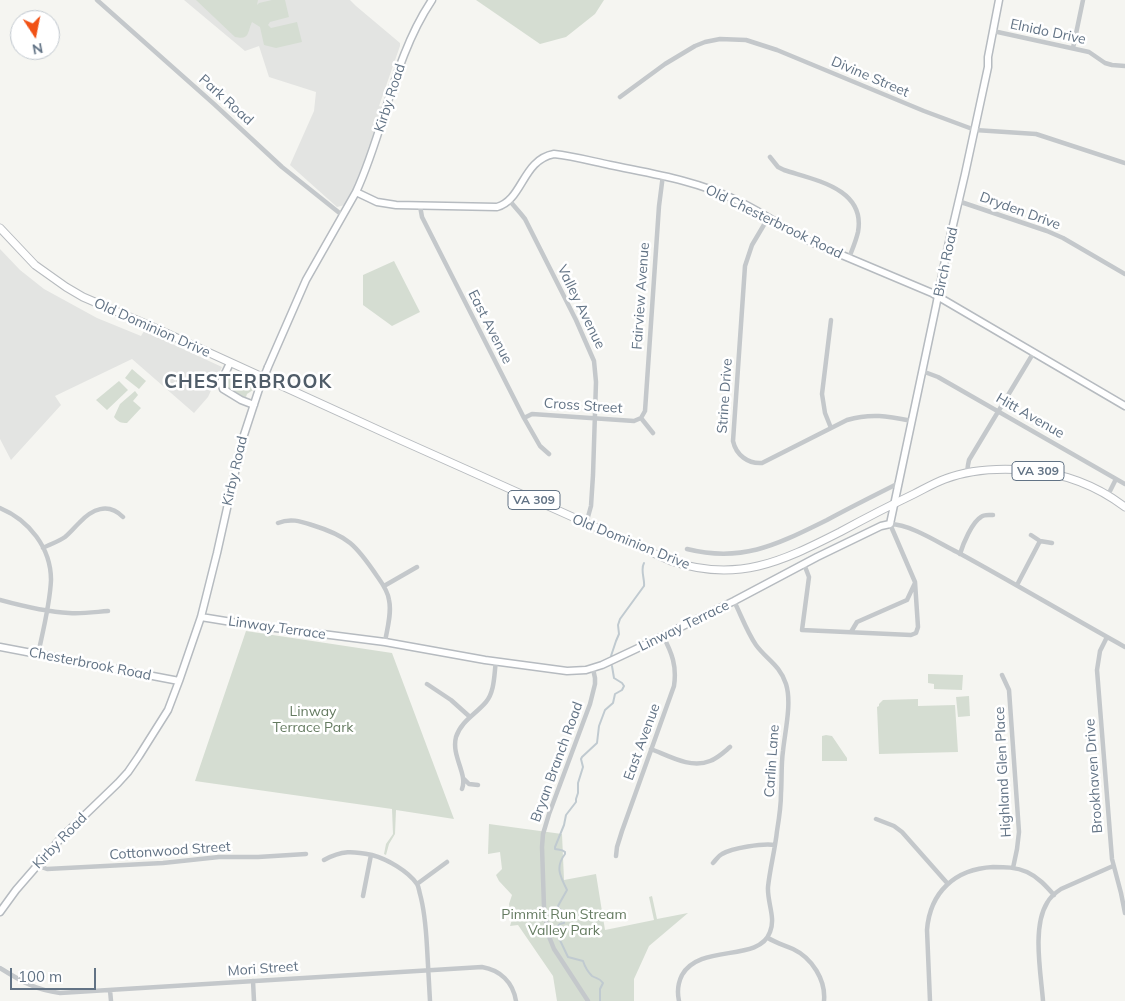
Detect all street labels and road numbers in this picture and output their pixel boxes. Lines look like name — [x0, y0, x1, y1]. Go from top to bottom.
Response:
street label: Elnido Drive — [1009, 16, 1087, 48]
street label: Divine Street — [829, 53, 911, 101]
street label: Kirby Road — [371, 62, 409, 134]
street label: Park Road — [195, 71, 257, 129]
street label: Old Chesterbrook Road — [703, 181, 845, 263]
street label: Dryden Drive — [977, 189, 1063, 233]
street label: Birch Road — [930, 226, 962, 298]
street label: Fairview Avenue — [629, 242, 653, 350]
street label: Valley Avenue — [553, 262, 609, 352]
street label: East Avenue — [464, 287, 516, 367]
street label: Old Dominion Drive — [91, 295, 213, 361]
street label: Strine Drive — [714, 358, 736, 434]
street label: Hitt Avenue — [993, 390, 1067, 442]
street label: Cross Street — [543, 395, 623, 417]
street label: Kirby Road — [219, 435, 251, 507]
road number: VA 309 — [1012, 462, 1064, 481]
road number: VA 309 — [508, 490, 560, 510]
street label: Old Dominion Drive — [570, 511, 692, 573]
street label: Linway Terrace — [636, 597, 732, 655]
street label: Linway Terrace — [227, 613, 327, 643]
street label: Chesterbrook Road — [27, 644, 153, 684]
street label: Bryan Branch Road — [527, 700, 587, 824]
street label: East Avenue — [620, 701, 664, 783]
street label: Highland Glen Place — [991, 706, 1015, 838]
street label: Brookhaven Drive — [1082, 718, 1106, 834]
street label: Carlin Lane — [761, 724, 783, 798]
street label: Kirby Road — [29, 810, 91, 872]
street label: Cottonwood Street — [109, 838, 231, 864]
street label: Mori Street — [227, 958, 299, 980]

